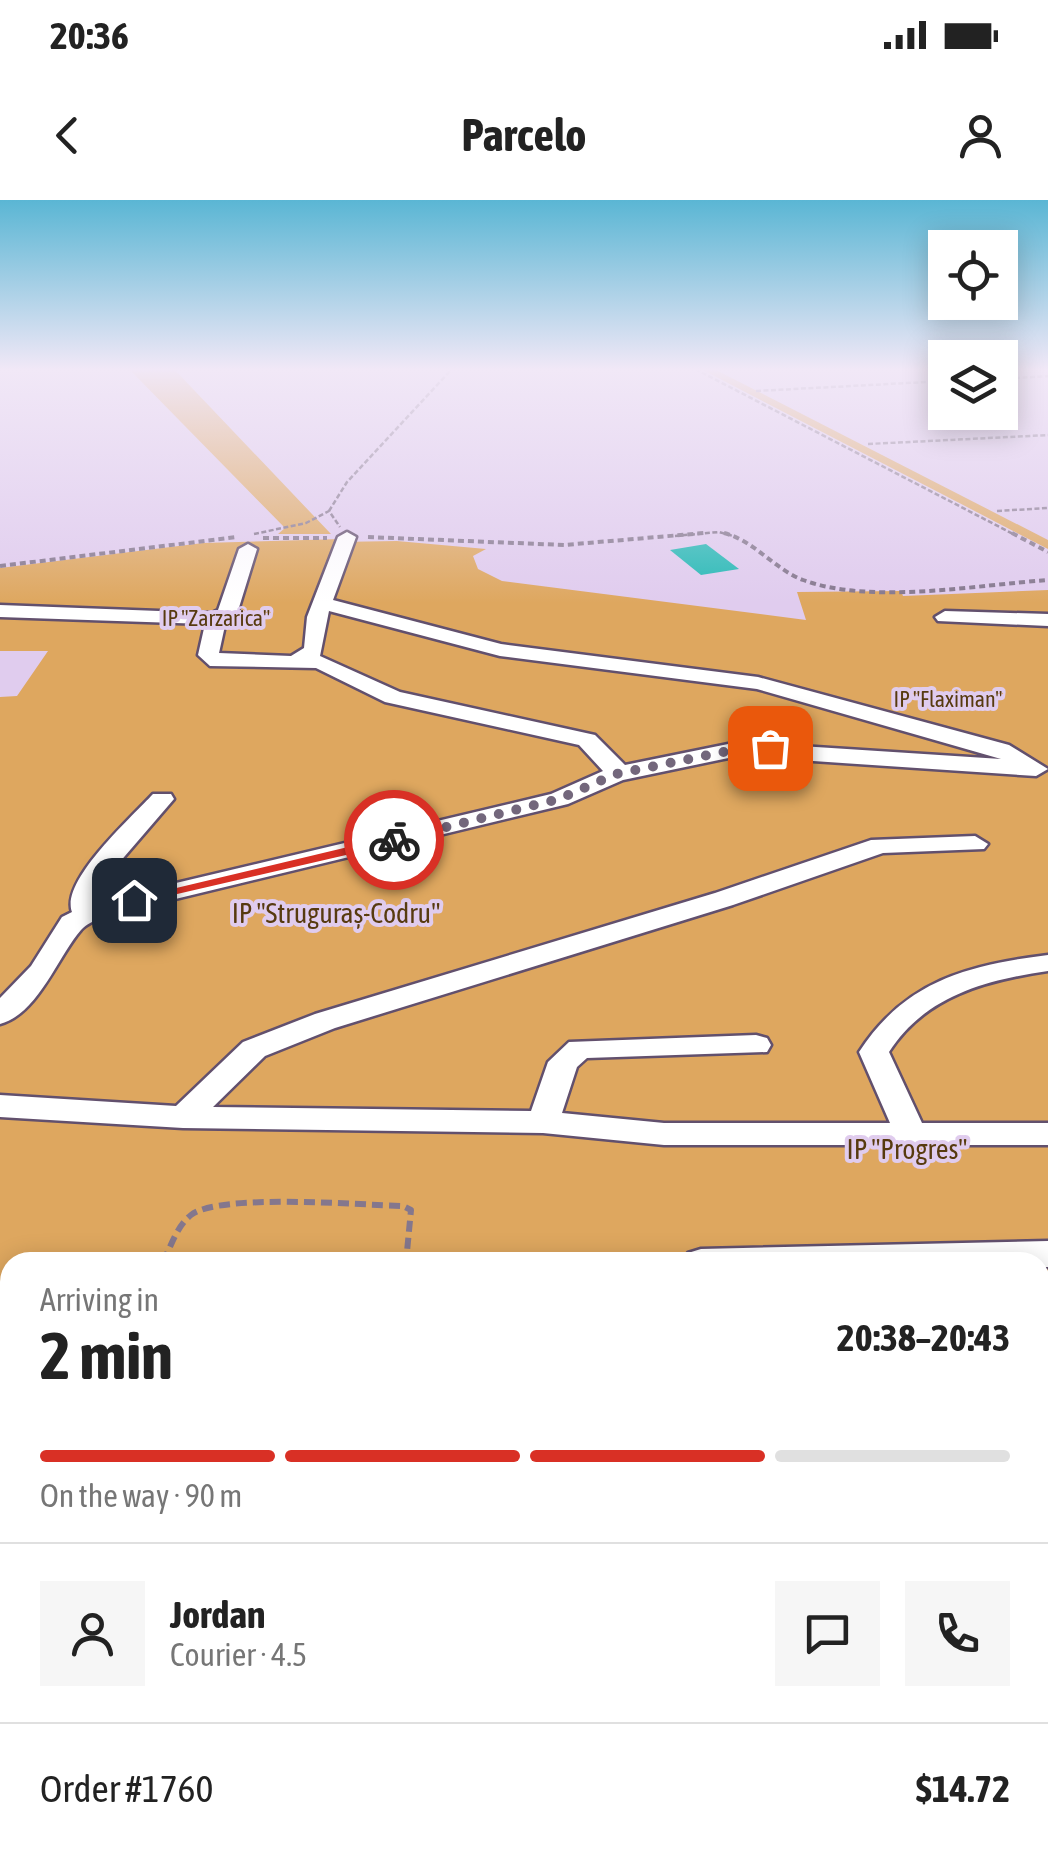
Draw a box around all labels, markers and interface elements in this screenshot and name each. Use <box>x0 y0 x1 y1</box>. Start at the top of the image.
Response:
text: 20:36 <box>50 14 129 57</box>
icon: back <box>40 108 95 163</box>
icon: person <box>953 108 1008 163</box>
text: Parcelo <box>461 109 587 161</box>
map controls <box>928 230 1018 430</box>
button: locate <box>928 230 1018 320</box>
button: layers <box>928 340 1018 430</box>
park label: IP "Zarzarica" <box>162 605 270 631</box>
park label: IP "Flaximan" <box>894 686 1002 712</box>
pin <box>728 706 813 791</box>
icon: bag <box>743 721 798 776</box>
courier <box>344 790 444 890</box>
icon: bike <box>367 813 422 868</box>
pin <box>92 858 177 943</box>
icon: home <box>107 873 162 928</box>
park label: IP "Struguraș-Codru" <box>232 897 440 929</box>
park label: IP "Progres" <box>847 1133 968 1165</box>
text: Arriving in <box>40 1281 159 1318</box>
text: 20:38–20:43 <box>837 1316 1010 1359</box>
text: 2 min <box>40 1318 173 1393</box>
text: On the way · 90 m <box>40 1477 242 1514</box>
button: person <box>40 1581 145 1686</box>
button: chat <box>775 1581 880 1686</box>
button: phone <box>905 1581 1010 1686</box>
text: Jordan <box>170 1593 265 1636</box>
text: Courier · 4.5 <box>170 1636 307 1673</box>
text: Order #1760 <box>40 1767 213 1810</box>
text: $14.72 <box>916 1767 1010 1810</box>

